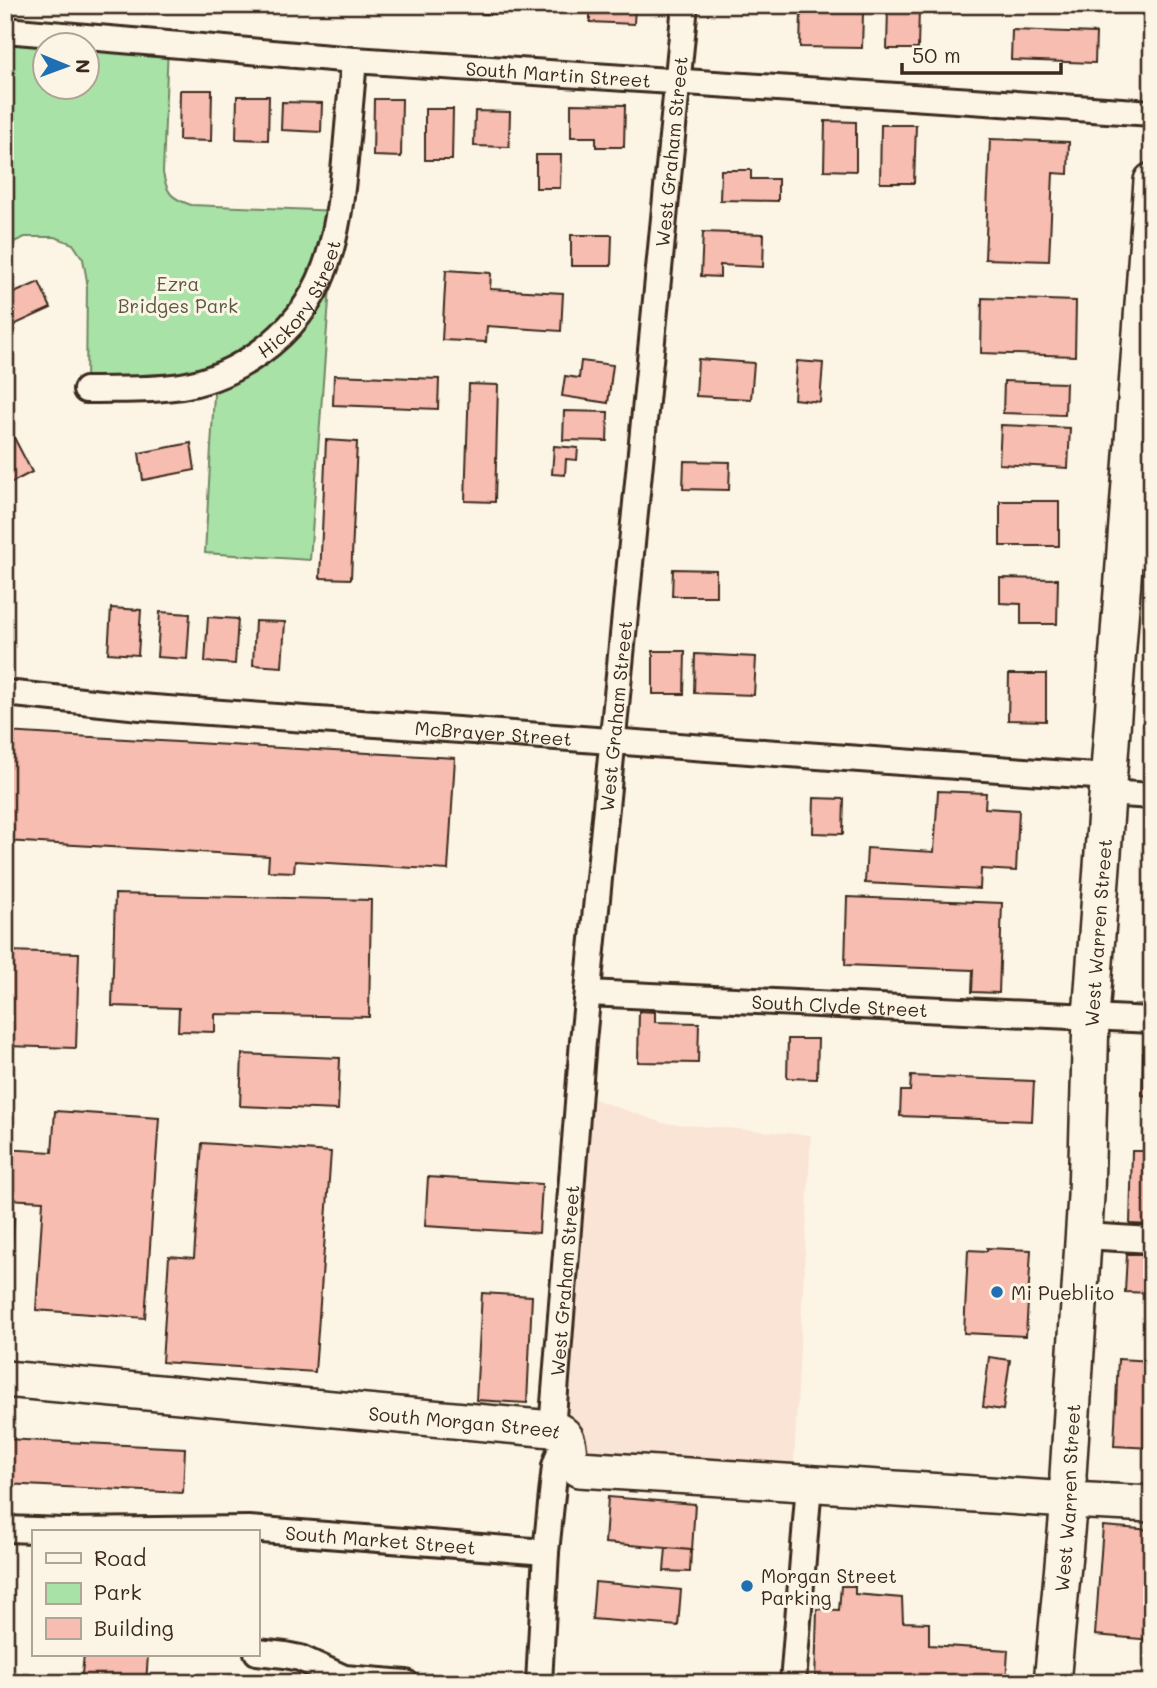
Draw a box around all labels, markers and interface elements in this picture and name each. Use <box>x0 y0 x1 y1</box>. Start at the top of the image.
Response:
north arrow <box>32 32 102 102</box>
scale bar <box>902 32 1061 76</box>
text: 50 m <box>912 41 961 68</box>
street label: South Martin Street <box>465 55 652 92</box>
street label: West Graham Street <box>649 55 692 248</box>
text: N <box>71 59 96 74</box>
street label: Hickory Street <box>252 237 345 363</box>
park label: Ezra Bridges Park <box>118 271 238 318</box>
street label: West Graham Street <box>593 619 637 813</box>
street label: McBrayer Street <box>414 714 573 751</box>
street label: West Warren Street <box>1078 838 1116 1027</box>
street label: South Clyde Street <box>751 988 928 1022</box>
street label: West Graham Street <box>544 1184 584 1377</box>
place label: Mi Pueblito <box>1011 1280 1114 1305</box>
marker: Mi Pueblito <box>989 1284 1005 1300</box>
street label: South Morgan Street <box>368 1400 566 1444</box>
street label: West Warren Street <box>1048 1403 1085 1593</box>
street label: South Market Street <box>284 1519 477 1559</box>
legend <box>32 1530 259 1656</box>
text: Road <box>94 1544 146 1571</box>
place label: Morgan Street Parking <box>761 1563 897 1610</box>
text: Park <box>94 1578 142 1605</box>
marker: Morgan Street Parking <box>739 1578 755 1594</box>
text: Building <box>94 1614 174 1641</box>

